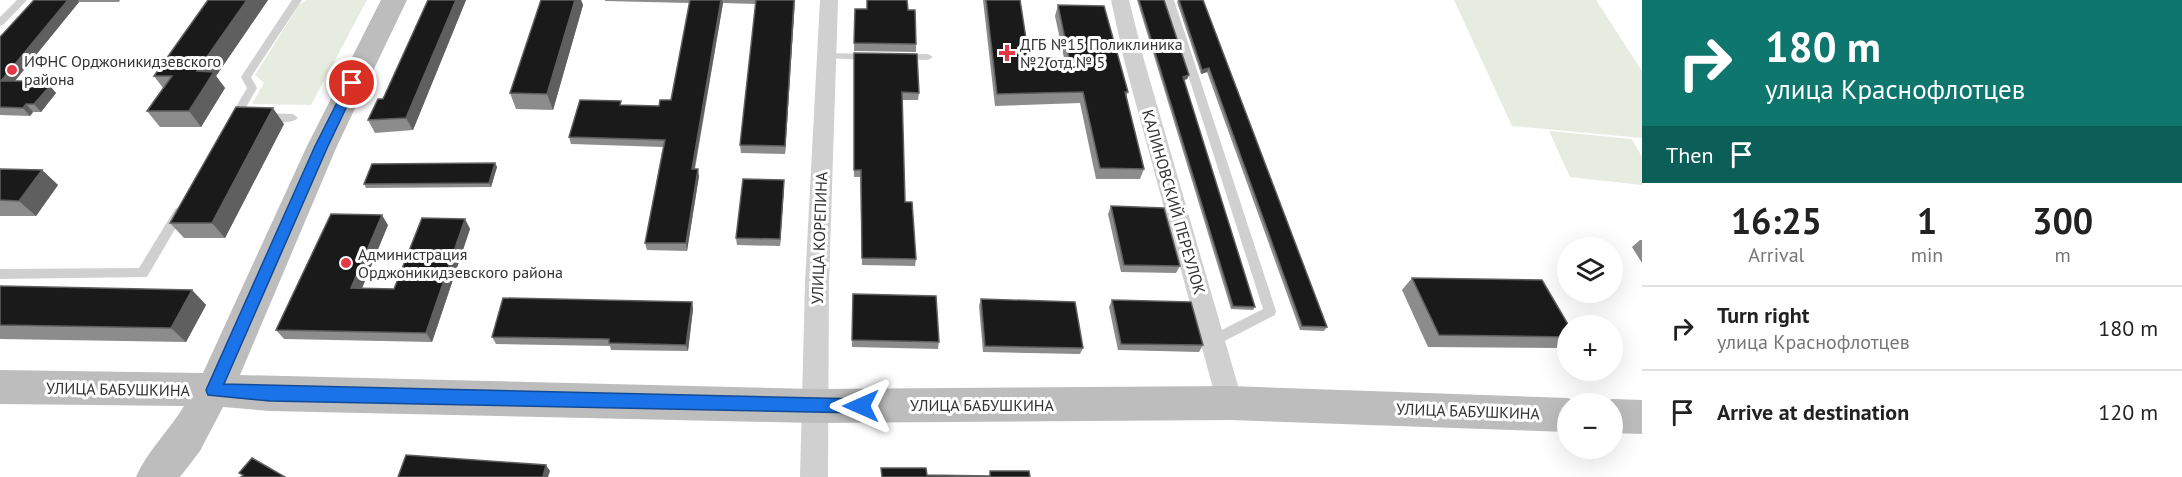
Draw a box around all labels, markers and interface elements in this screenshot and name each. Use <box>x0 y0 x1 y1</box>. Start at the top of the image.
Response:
text: 180 m <box>1765 19 1881 74</box>
icon: right <box>1666 24 1744 102</box>
place label: ДГБ №15 Поликлиника №2 отд.№ 5 <box>1020 34 1183 72</box>
marker: ДГБ №15 Поликлиника №2 отд.№ 5 <box>998 44 1016 62</box>
place label: ИФНС Орджоникидзевского района <box>24 51 221 89</box>
pin <box>326 57 377 108</box>
marker: ИФНС Орджоникидзевского района <box>5 63 19 77</box>
icon: arrive <box>335 66 368 99</box>
text: улица Краснофлотцев <box>1765 72 2025 106</box>
street label: КАЛИНОВСКИЙ ПЕРЕУЛОК <box>1138 107 1210 297</box>
icon: arrive <box>1725 138 1758 171</box>
text: Then <box>1666 141 1713 169</box>
street label: УЛИЦА КОРЕПИНА <box>807 171 831 305</box>
text: 16:25 <box>1731 197 1822 244</box>
text: 1 <box>1917 197 1937 244</box>
text: 300 <box>2032 197 2093 244</box>
map controls <box>1557 237 1623 459</box>
button: layers <box>1557 237 1623 303</box>
text: Arrival <box>1748 242 1804 268</box>
text: min <box>1911 242 1943 268</box>
text: m <box>2055 242 2071 268</box>
place label: Администрация Орджоникидзевского района <box>358 244 563 282</box>
marker: Администрация Орджоникидзевского района <box>339 256 353 270</box>
text: Turn right <box>1717 301 1809 329</box>
icon: right <box>1666 312 1699 345</box>
text: 180 m <box>2098 314 2158 342</box>
button: + <box>1557 315 1623 381</box>
text: улица Краснофлотцев <box>1717 329 1910 355</box>
position arrow <box>829 374 893 438</box>
street label: УЛИЦА БАБУШКИНА <box>46 378 191 400</box>
button: − <box>1557 393 1623 459</box>
street label: УЛИЦА БАБУШКИНА <box>910 395 1055 415</box>
icon: arrive <box>1666 396 1699 429</box>
street label: УЛИЦА БАБУШКИНА <box>1396 398 1541 424</box>
text: Arrive at destination <box>1717 398 1909 426</box>
text: 120 m <box>2098 398 2158 426</box>

